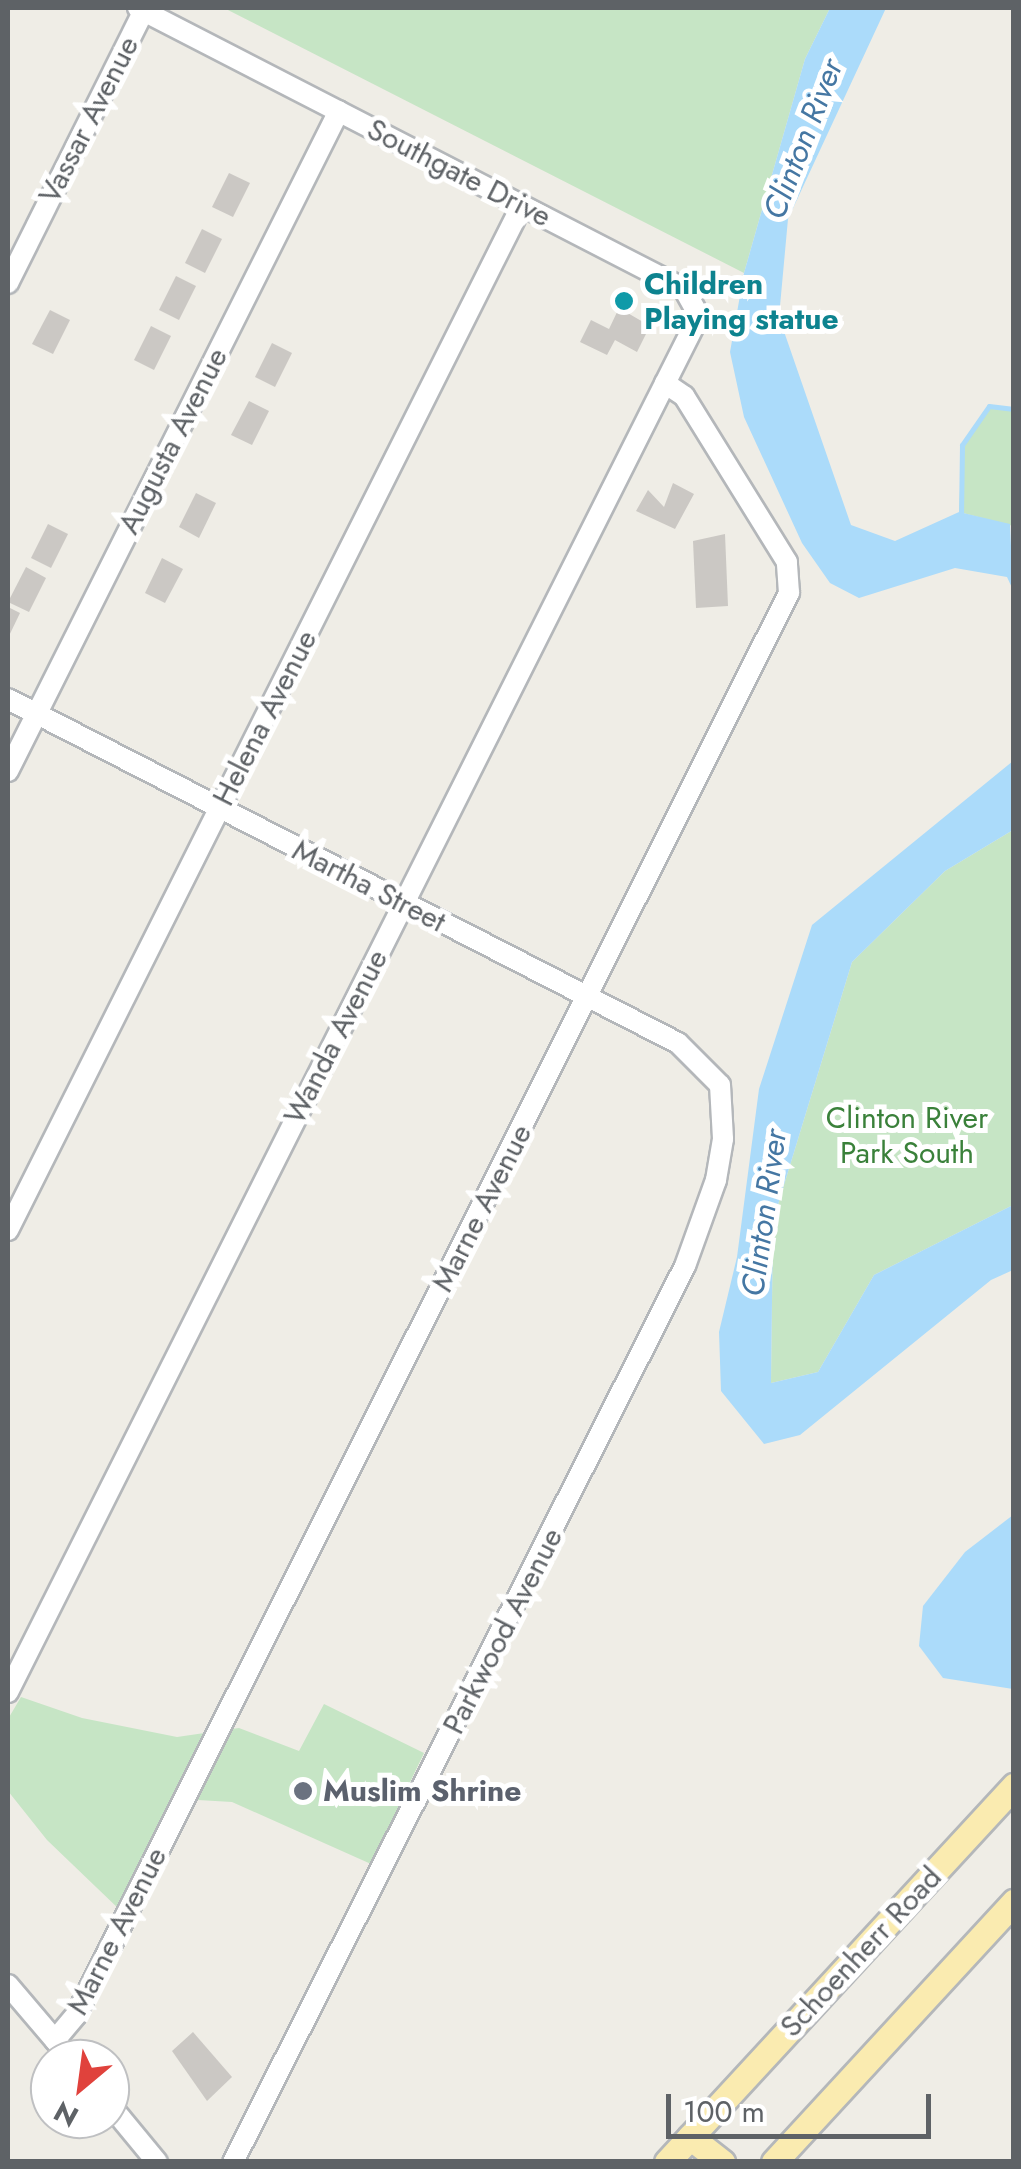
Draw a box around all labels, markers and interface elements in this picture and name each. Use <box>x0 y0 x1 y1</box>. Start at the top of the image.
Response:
street label: Vassar Avenue <box>32 30 146 210</box>
water label: Clinton River <box>755 54 851 224</box>
street label: Southgate Drive <box>361 111 557 235</box>
place label: Children Playing statue <box>644 266 839 336</box>
marker: Children Playing statue <box>613 290 635 312</box>
street label: Augusta Avenue <box>111 342 235 540</box>
street label: Helena Avenue <box>205 624 325 812</box>
street label: Martha Street <box>286 832 452 940</box>
street label: Wanda Avenue <box>277 944 395 1130</box>
park label: Clinton River Park South <box>826 1100 988 1170</box>
street label: Marne Avenue <box>424 1118 540 1298</box>
water label: Clinton River <box>733 1127 795 1299</box>
street label: Parkwood Avenue <box>436 1522 570 1740</box>
place label: Muslim Shrine <box>323 1773 522 1809</box>
marker: Muslim Shrine <box>292 1780 314 1802</box>
street label: Marne Avenue <box>59 1841 175 2021</box>
street label: Schoenherr Road <box>773 1859 949 2045</box>
north arrow <box>30 2039 130 2139</box>
scale bar <box>671 2074 936 2136</box>
text: 100 m <box>683 2090 765 2133</box>
text: N <box>47 2091 86 2137</box>

